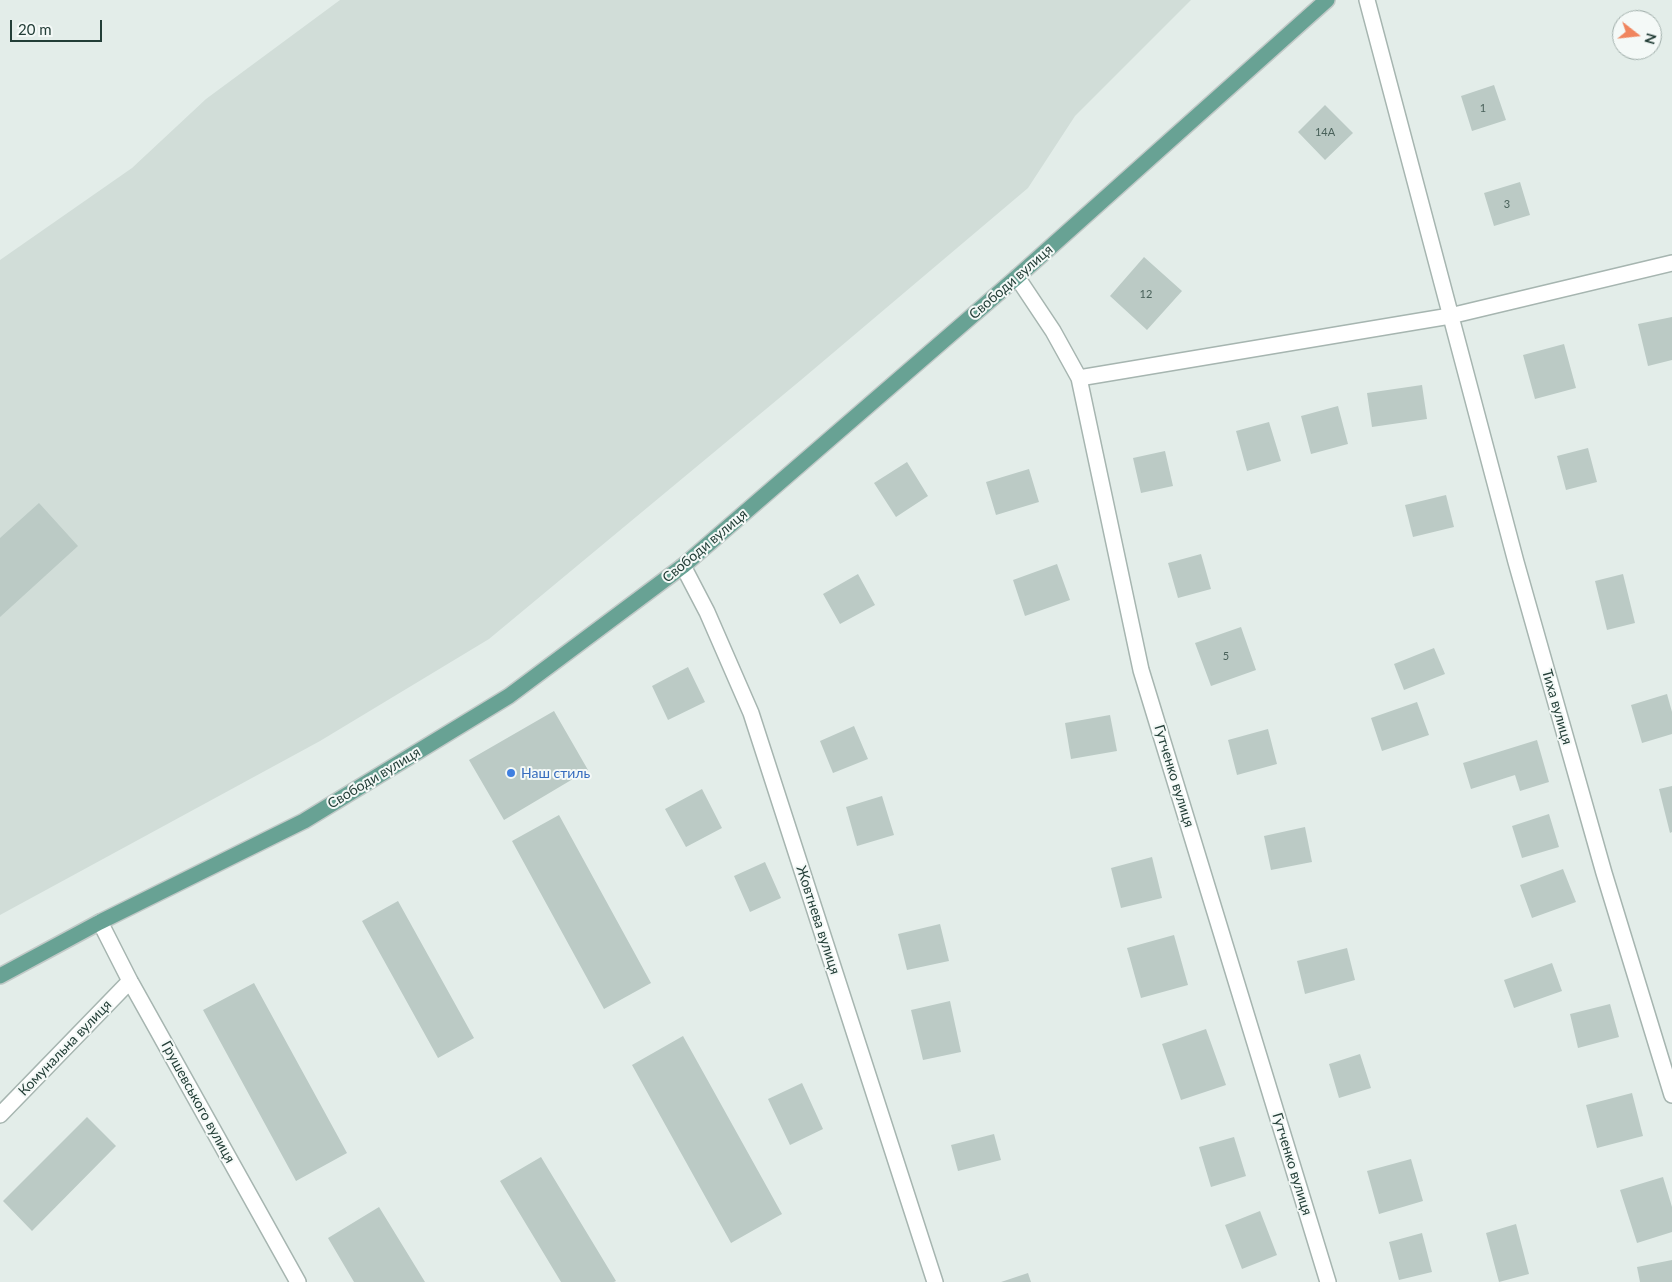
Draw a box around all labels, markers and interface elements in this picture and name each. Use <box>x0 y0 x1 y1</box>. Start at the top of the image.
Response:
scale bar <box>12 10 105 42</box>
north arrow <box>1612 10 1662 60</box>
text: 20 m <box>18 20 52 38</box>
text: N <box>1641 31 1661 47</box>
house number: 1 <box>1480 101 1486 115</box>
house number: 14А <box>1315 125 1335 139</box>
house number: 3 <box>1504 197 1510 211</box>
street label: Свободи вулиця <box>966 241 1056 323</box>
house number: 12 <box>1140 287 1152 301</box>
street label: Свободи вулиця <box>659 506 751 586</box>
house number: 5 <box>1223 649 1229 663</box>
street label: Тиха вулиця <box>1538 668 1576 746</box>
street label: Гутченко вулиця <box>1150 723 1198 829</box>
street label: Свободи вулиця <box>325 744 423 812</box>
place label: Наш стиль <box>521 765 590 781</box>
marker: Наш стиль <box>505 767 517 779</box>
street label: Жовтнева вулиця <box>792 863 844 977</box>
street label: Комунальна вулиця <box>15 996 115 1100</box>
street label: Грушевського вулиця <box>157 1038 239 1166</box>
street label: Гутченко вулиця <box>1268 1111 1316 1217</box>

